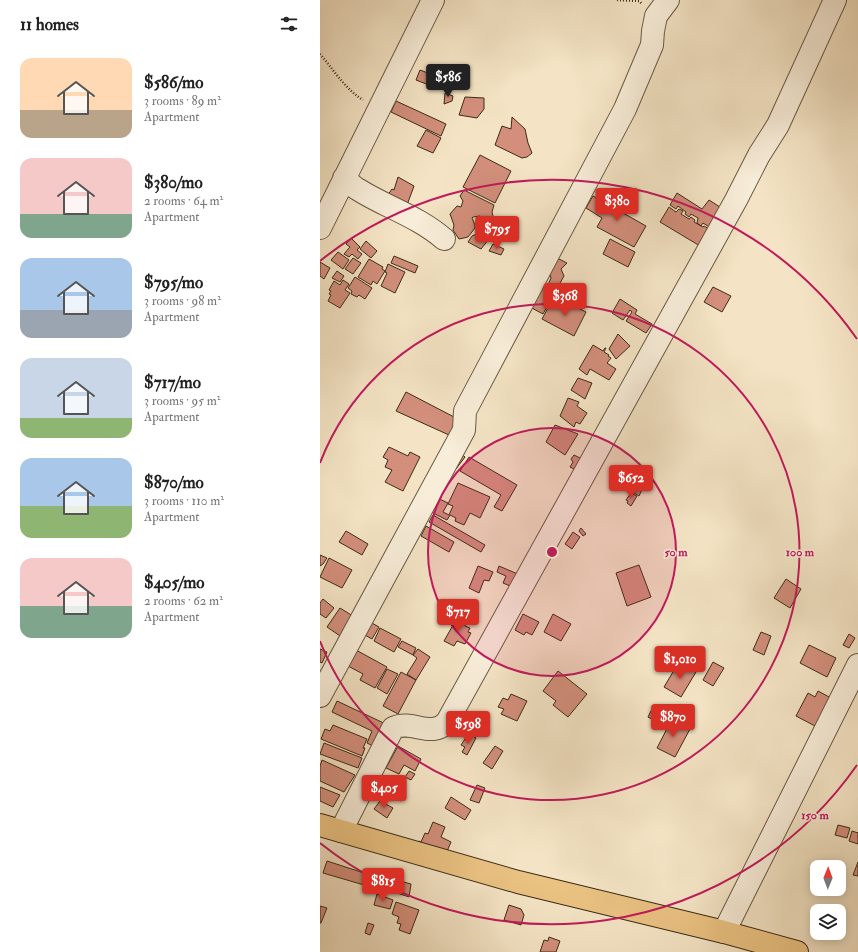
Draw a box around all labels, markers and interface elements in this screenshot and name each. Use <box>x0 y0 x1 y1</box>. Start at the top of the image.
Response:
icon: filters <box>278 13 300 35</box>
text: 11 homes <box>20 14 79 35</box>
pin: $586 <box>424 64 472 98</box>
text: $586 <box>435 69 461 85</box>
text: $586/mo <box>144 72 203 93</box>
icon: home <box>52 74 100 122</box>
text: 3 rooms · 89 m² <box>144 93 221 109</box>
text: Apartment <box>144 109 200 125</box>
text: $380/mo <box>144 172 203 193</box>
icon: home <box>52 174 100 222</box>
pin: $380 <box>593 188 641 222</box>
text: 2 rooms · 64 m² <box>144 193 223 209</box>
text: $380 <box>604 193 630 209</box>
text: Apartment <box>144 209 200 225</box>
pin: $795 <box>473 216 521 250</box>
text: $795 <box>484 221 510 237</box>
text: $795/mo <box>144 272 203 293</box>
icon: home <box>52 274 100 322</box>
pin: $368 <box>541 283 589 317</box>
text: $368 <box>552 288 578 304</box>
text: 3 rooms · 98 m² <box>144 293 221 309</box>
text: Apartment <box>144 309 200 325</box>
text: $717/mo <box>144 372 201 393</box>
icon: home <box>52 374 100 422</box>
text: 3 rooms · 95 m² <box>144 393 220 409</box>
text: Apartment <box>144 409 200 425</box>
pin: $652 <box>607 465 655 499</box>
text: $652 <box>618 470 644 486</box>
text: $870/mo <box>144 472 204 493</box>
icon: home <box>52 474 100 522</box>
text: 3 rooms · 110 m² <box>144 493 224 509</box>
text: Apartment <box>144 509 200 525</box>
centre of rings <box>545 545 559 559</box>
text: 50 m <box>664 545 688 560</box>
text: 100 m <box>786 545 815 560</box>
text: $405/mo <box>144 572 204 593</box>
icon: home <box>52 574 100 622</box>
text: 2 rooms · 62 m² <box>144 593 223 609</box>
pin: $717 <box>434 599 482 633</box>
text: $717 <box>446 604 470 620</box>
text: Apartment <box>144 609 200 625</box>
pin: $1,010 <box>647 646 713 680</box>
text: $1,010 <box>664 651 696 667</box>
pin: $870 <box>649 704 697 738</box>
text: $870 <box>660 709 686 725</box>
pin: $598 <box>444 711 492 745</box>
text: $598 <box>455 716 481 732</box>
pin: $405 <box>360 775 408 809</box>
text: $405 <box>371 780 397 796</box>
text: 150 m <box>801 808 829 823</box>
north arrow <box>810 860 846 896</box>
map controls <box>810 860 846 940</box>
pin: $815 <box>359 868 407 902</box>
text: $815 <box>371 873 395 889</box>
button: layers <box>810 904 846 940</box>

